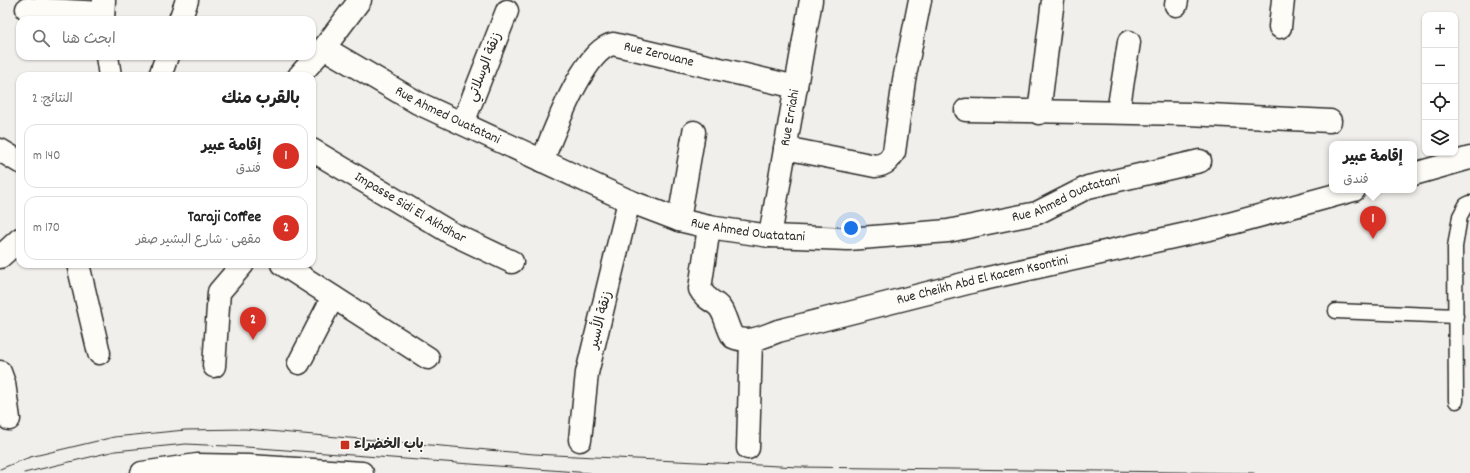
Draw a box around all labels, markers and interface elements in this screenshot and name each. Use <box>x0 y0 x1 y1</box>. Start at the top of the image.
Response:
map controls <box>1422 12 1458 156</box>
button: + <box>1422 12 1458 48</box>
search box <box>16 16 316 60</box>
icon: search <box>30 27 52 49</box>
text: ابحث هنا <box>62 29 116 51</box>
street label: زنقة الوسلاتي <box>463 29 508 105</box>
street label: Rue Zerouane <box>622 37 696 73</box>
button: − <box>1422 48 1458 84</box>
street label: Rue Ahmed Ouatatani <box>391 82 504 150</box>
button: locate <box>1422 84 1458 120</box>
street label: Rue Erriahi <box>776 87 805 148</box>
text: بالقرب منك <box>222 88 300 112</box>
text: النتائج: 2 <box>32 90 73 109</box>
button: layers <box>1422 120 1458 156</box>
text: إقامة عبير <box>202 136 261 158</box>
popup <box>1329 141 1417 193</box>
text: 140 m <box>33 147 60 166</box>
text: 1 <box>285 147 287 166</box>
text: إقامة عبير <box>1343 147 1403 169</box>
text: فندق <box>236 160 261 179</box>
street label: Impasse Sidi El Akhdhar <box>350 167 470 249</box>
street label: Rue Ahmed Ouatatani <box>1010 170 1122 228</box>
text: فندق <box>1343 171 1369 190</box>
pin: 1 <box>1360 206 1386 239</box>
text: Taraji Coffee <box>188 207 261 229</box>
street label: Rue Ahmed Ouatatani <box>689 213 806 247</box>
your location <box>841 218 861 238</box>
text: 170 m <box>33 219 60 238</box>
text: 2 <box>283 219 289 238</box>
text: مقهى · شارع البشير صفر <box>136 231 261 250</box>
street label: Rue Cheikh Abd El Kacem Ksontini <box>895 250 1071 310</box>
street label: زنقة الأسير <box>583 289 618 352</box>
pin: 2 <box>240 307 266 340</box>
place label: باب الخضراء <box>354 435 424 455</box>
marker: باب الخضراء <box>339 439 351 451</box>

